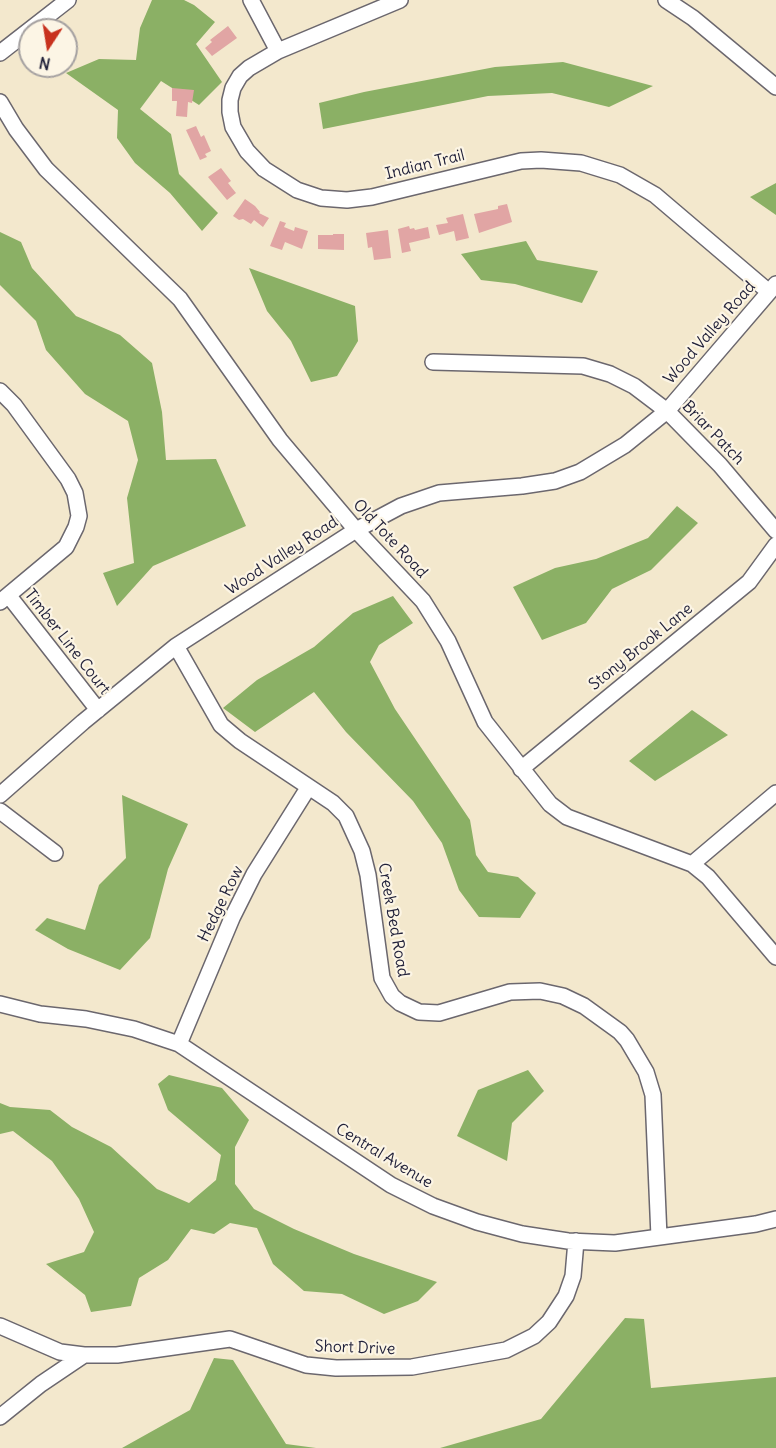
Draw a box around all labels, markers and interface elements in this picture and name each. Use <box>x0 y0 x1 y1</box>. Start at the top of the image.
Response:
north arrow <box>18 18 78 78</box>
text: N <box>37 53 52 75</box>
street label: Indian Trail <box>383 146 467 184</box>
street label: Wood Valley Road <box>660 278 760 388</box>
street label: Briar Patch <box>678 397 748 469</box>
street label: Old Tote Road <box>349 496 431 582</box>
street label: Wood Valley Road <box>222 513 342 599</box>
street label: Timber Line Court <box>20 586 114 698</box>
street label: Stony Brook Lane <box>585 599 697 695</box>
street label: Creek Bed Road <box>374 861 412 979</box>
street label: Hedge Row <box>194 863 248 945</box>
street label: Central Avenue <box>332 1120 436 1192</box>
street label: Short Drive <box>314 1337 396 1359</box>

